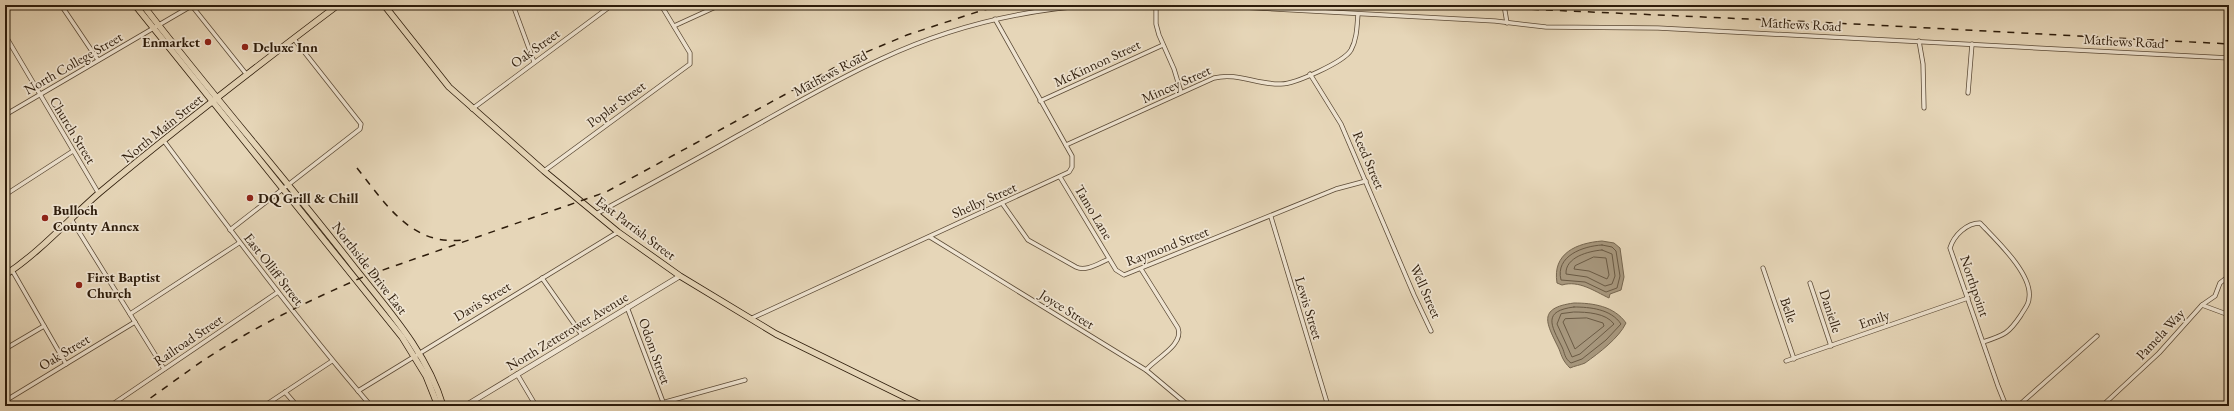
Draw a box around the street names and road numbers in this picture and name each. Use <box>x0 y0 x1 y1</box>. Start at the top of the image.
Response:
street label: Mathews Road <box>1760 13 1843 35</box>
street label: Oak Street <box>507 24 564 72</box>
street label: North College Street <box>20 27 126 99</box>
street label: Mathews Road <box>2083 30 2166 52</box>
street label: McKinnon Street <box>1051 35 1144 91</box>
street label: Mathews Road <box>790 46 871 100</box>
street label: Mincey Street <box>1139 60 1214 107</box>
street label: Poplar Street <box>583 76 649 131</box>
street label: North Main Street <box>118 89 207 166</box>
street label: Church Street <box>46 93 101 168</box>
street label: Reed Street <box>1349 128 1389 192</box>
street label: Shelby Street <box>949 177 1020 222</box>
street label: Tamo Lane <box>1071 181 1118 243</box>
street label: East Parrish Street <box>592 192 680 264</box>
street label: Northside Drive East <box>328 218 412 318</box>
street label: Raymond Street <box>1123 222 1212 270</box>
street label: East Olliff Street <box>240 229 308 309</box>
street label: Northpoint <box>1956 253 1994 320</box>
street label: Well Street <box>1406 261 1446 321</box>
street label: Lewis Street <box>1291 274 1327 342</box>
street label: Davis Street <box>450 277 514 325</box>
street label: Joyce Street <box>1035 285 1098 333</box>
street label: North Zetterower Avenue <box>503 287 632 375</box>
street label: Danielle <box>1816 287 1847 336</box>
street label: Belle <box>1776 295 1802 326</box>
street label: Pamela Way <box>2132 304 2189 363</box>
street label: Emily <box>1856 305 1893 333</box>
street label: Railroad Street <box>150 310 227 370</box>
street label: Odom Street <box>635 315 675 387</box>
street label: Oak Street <box>35 329 93 374</box>

